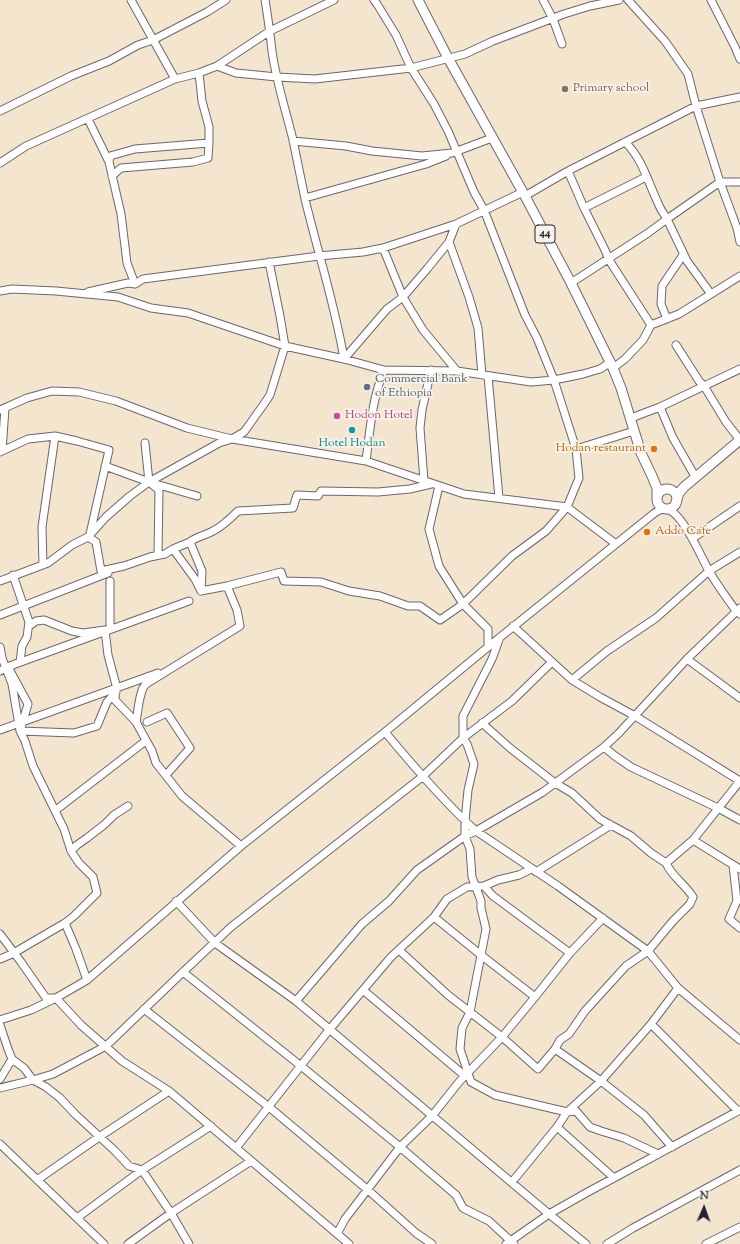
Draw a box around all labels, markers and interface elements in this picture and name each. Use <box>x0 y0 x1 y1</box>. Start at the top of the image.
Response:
place label: Primary school <box>573 82 649 96</box>
marker: Primary school <box>560 84 570 94</box>
road number: 44 <box>535 225 555 243</box>
place label: Commercial Bank of Ethiopia <box>375 373 468 401</box>
marker: Commercial Bank of Ethiopia <box>362 382 372 392</box>
place label: Hodon Hotel <box>345 409 413 423</box>
marker: Hodon Hotel <box>332 411 342 421</box>
marker: Hotel Hodan <box>347 425 357 435</box>
place label: Hotel Hodan <box>319 437 385 451</box>
place label: Hodan restaurant <box>556 442 646 456</box>
marker: Hodan restaurant <box>649 444 659 454</box>
place label: Addo Cafe <box>655 525 711 539</box>
marker: Addo Cafe <box>642 527 652 537</box>
north arrow <box>684 1188 724 1228</box>
text: N <box>700 1188 709 1204</box>

